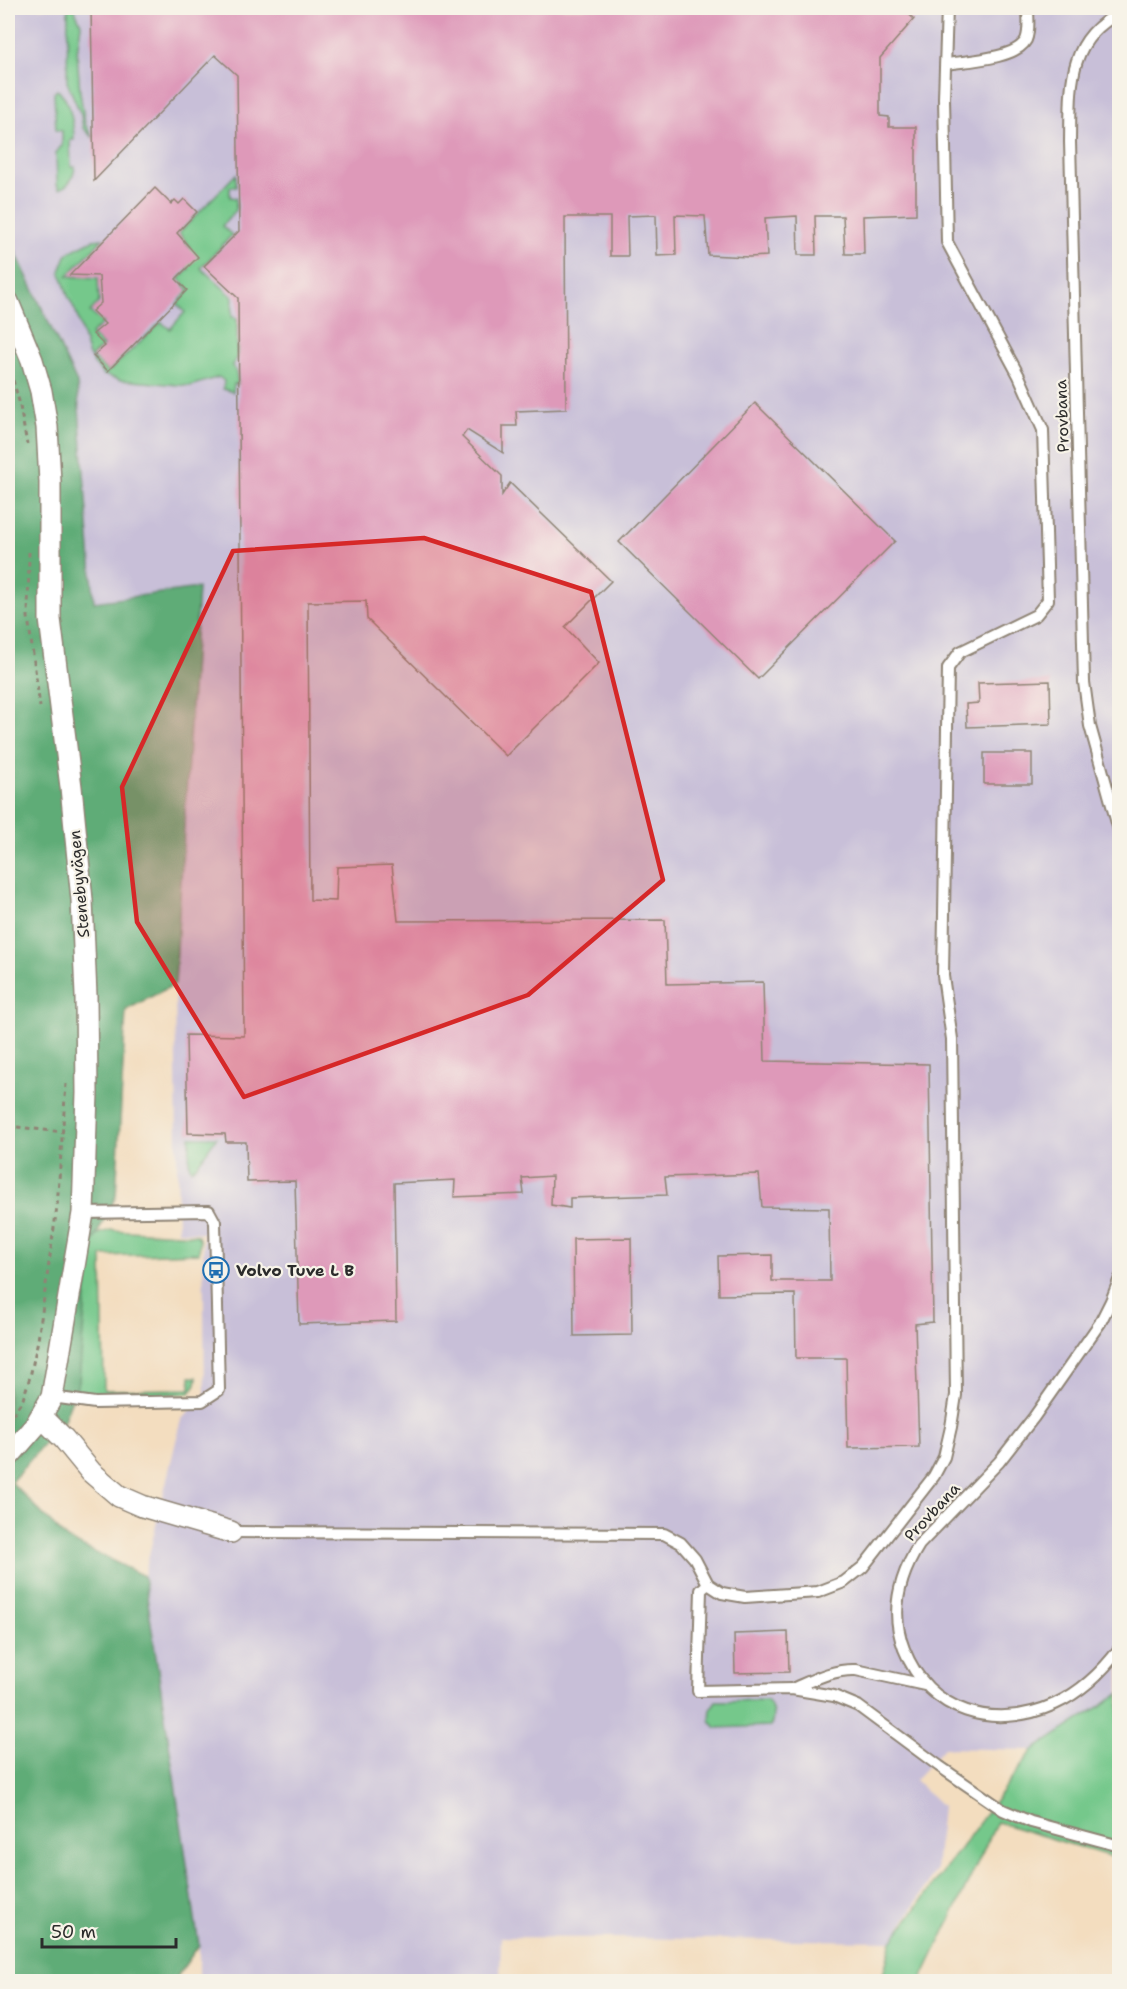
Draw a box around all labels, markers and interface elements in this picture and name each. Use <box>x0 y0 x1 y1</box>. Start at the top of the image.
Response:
street label: Provbana <box>1050 379 1074 453</box>
street label: Stenebyvägen <box>64 829 94 939</box>
bus stop icon: Volvo Tuve L B <box>201 1255 231 1285</box>
place label: Volvo Tuve L B <box>236 1260 354 1281</box>
street label: Provbana <box>899 1478 965 1546</box>
scale bar <box>42 1911 176 1949</box>
text: 50 m <box>51 1920 96 1944</box>

